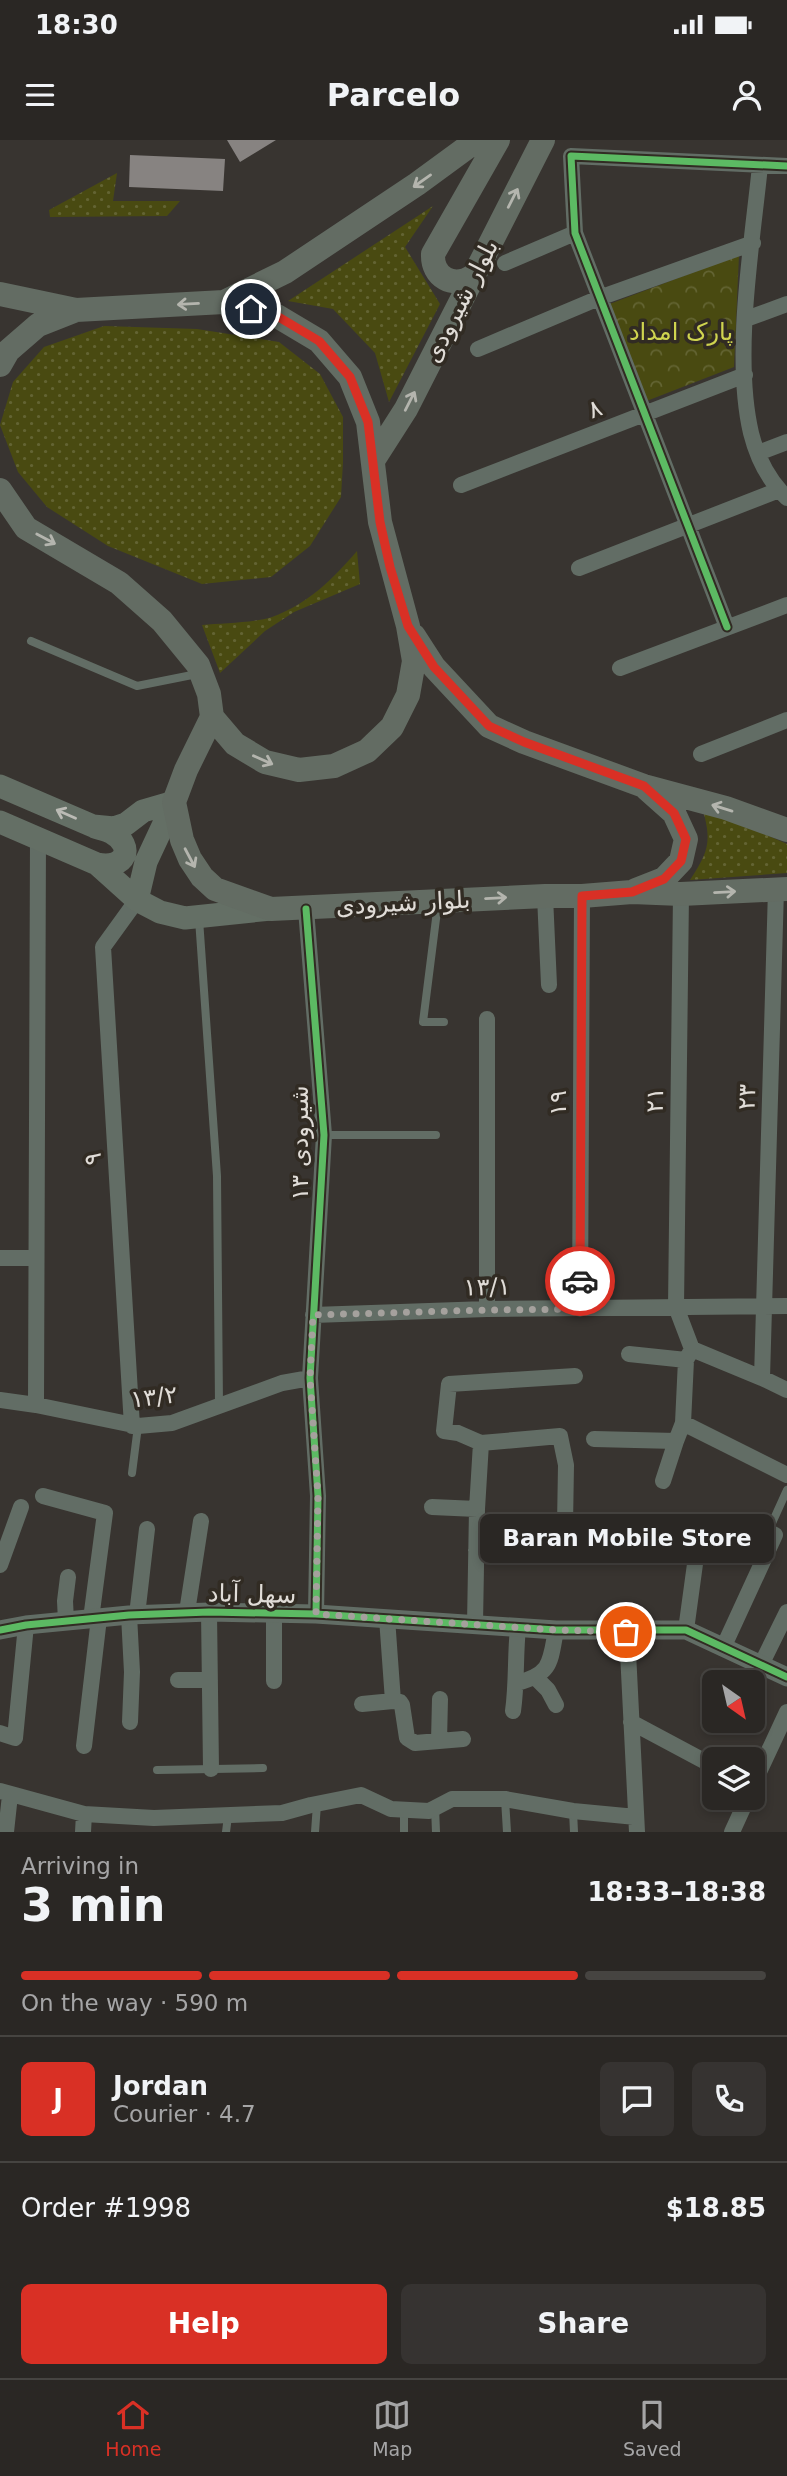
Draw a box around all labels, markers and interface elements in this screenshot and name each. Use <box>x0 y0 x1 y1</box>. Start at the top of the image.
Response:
text: 18:30 <box>35 10 118 40</box>
icon: menu <box>21 76 59 114</box>
text: Parcelo <box>327 76 460 114</box>
icon: person <box>728 76 766 114</box>
one-way arrow <box>413 174 432 188</box>
one-way arrow <box>506 189 520 209</box>
street label: بلوار شیرودی <box>418 235 504 367</box>
pin <box>221 279 281 339</box>
icon: home <box>232 290 270 328</box>
one-way arrow <box>177 298 200 311</box>
park label: پارک امداد <box>629 318 733 346</box>
one-way arrow <box>403 392 417 412</box>
street label: ۸ <box>584 394 606 424</box>
one-way arrow <box>35 532 55 546</box>
one-way arrow <box>252 754 274 767</box>
one-way arrow <box>712 800 734 813</box>
one-way arrow <box>56 807 77 820</box>
one-way arrow <box>184 847 198 868</box>
street label: بلوار شیرودی <box>335 885 471 921</box>
one-way arrow <box>713 885 736 898</box>
one-way arrow <box>485 892 508 905</box>
street label: ۲۳ <box>733 1084 761 1110</box>
street label: شیرودی ۱۳ <box>286 1085 314 1201</box>
street label: ۲۱ <box>641 1087 669 1113</box>
street label: ۱۹ <box>544 1090 572 1116</box>
street label: ۹ <box>79 1152 107 1166</box>
courier <box>545 1246 615 1316</box>
icon: car <box>561 1262 599 1300</box>
street label: ۱۳/۱ <box>463 1273 511 1301</box>
street label: ۱۳/۲ <box>129 1380 179 1414</box>
callout: Baran Mobile Store <box>479 1513 773 1562</box>
text: Baran Mobile Store <box>502 1525 752 1551</box>
street label: سهل آباد <box>208 1578 296 1609</box>
pin <box>596 1602 656 1662</box>
icon: bag <box>607 1613 645 1651</box>
north arrow <box>702 1670 765 1732</box>
map controls <box>702 1670 765 1810</box>
button: layers <box>702 1747 765 1810</box>
text: Arriving in <box>21 1853 139 1879</box>
text: 18:33–18:38 <box>587 1877 766 1907</box>
text: 3 min <box>21 1878 165 1932</box>
text: On the way · 590 m <box>21 1990 248 2016</box>
button: chat <box>600 2062 674 2136</box>
button: phone <box>692 2062 766 2136</box>
text: Jordan <box>113 2071 208 2101</box>
text: J <box>53 2084 63 2114</box>
text: Courier · 4.7 <box>113 2101 256 2127</box>
text: Order #1998 <box>21 2193 191 2223</box>
text: $18.85 <box>666 2193 766 2223</box>
button: Help <box>21 2284 387 2364</box>
button: Share <box>401 2284 766 2364</box>
tab: Home <box>105 2396 161 2460</box>
tab: Map <box>372 2396 412 2460</box>
tab: Saved <box>623 2396 682 2460</box>

